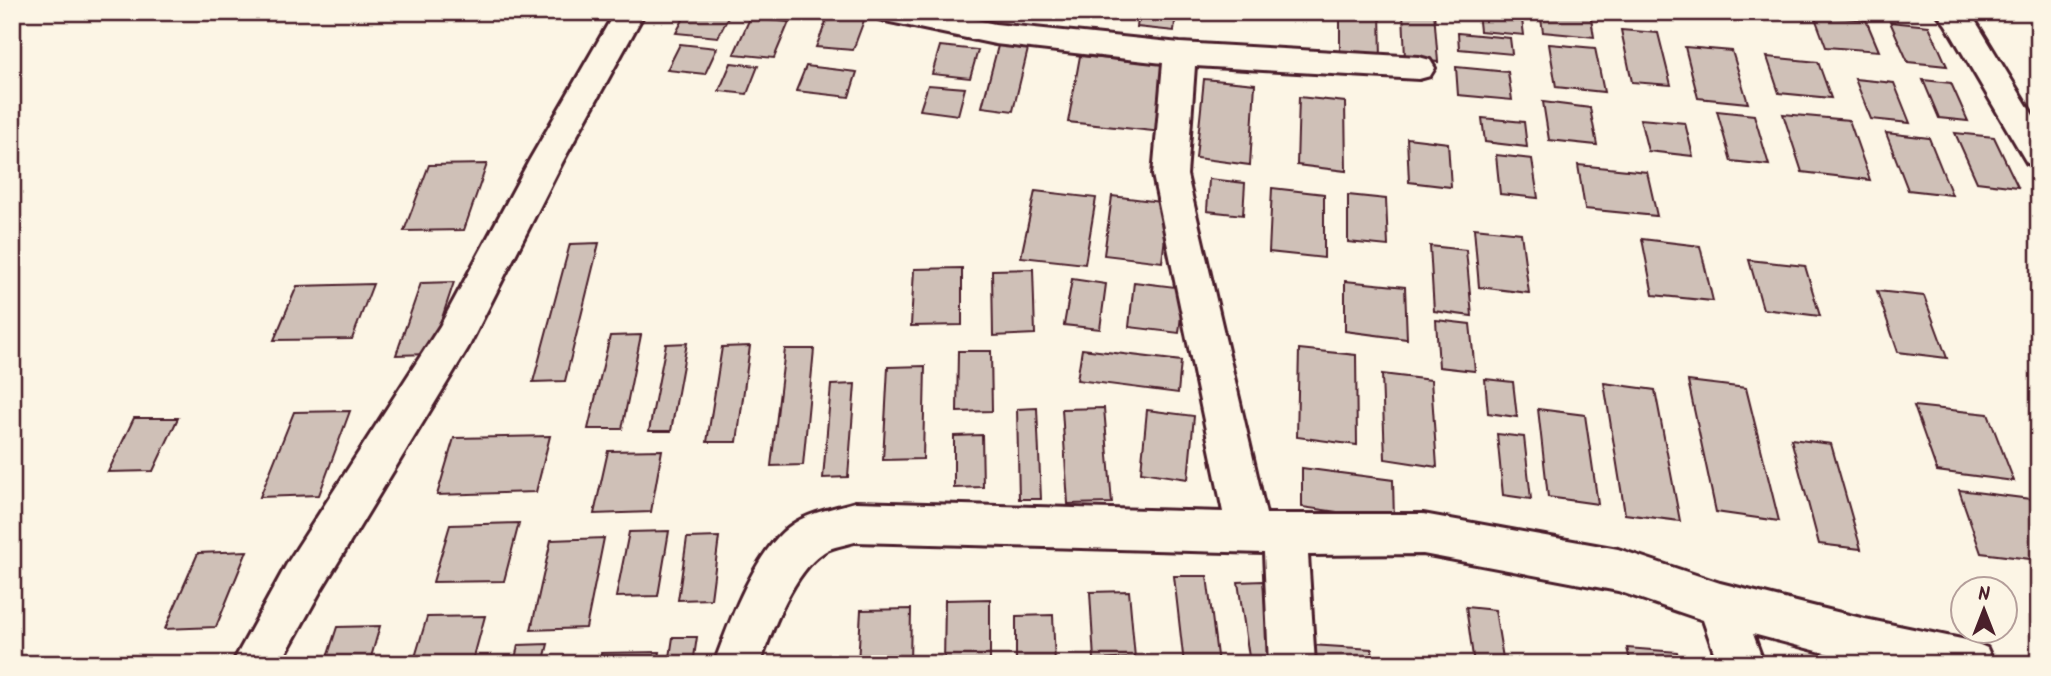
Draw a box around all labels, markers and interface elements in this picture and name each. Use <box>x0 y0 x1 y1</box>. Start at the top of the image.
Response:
north arrow <box>1950 574 2020 644</box>
text: N <box>1978 580 1990 610</box>

